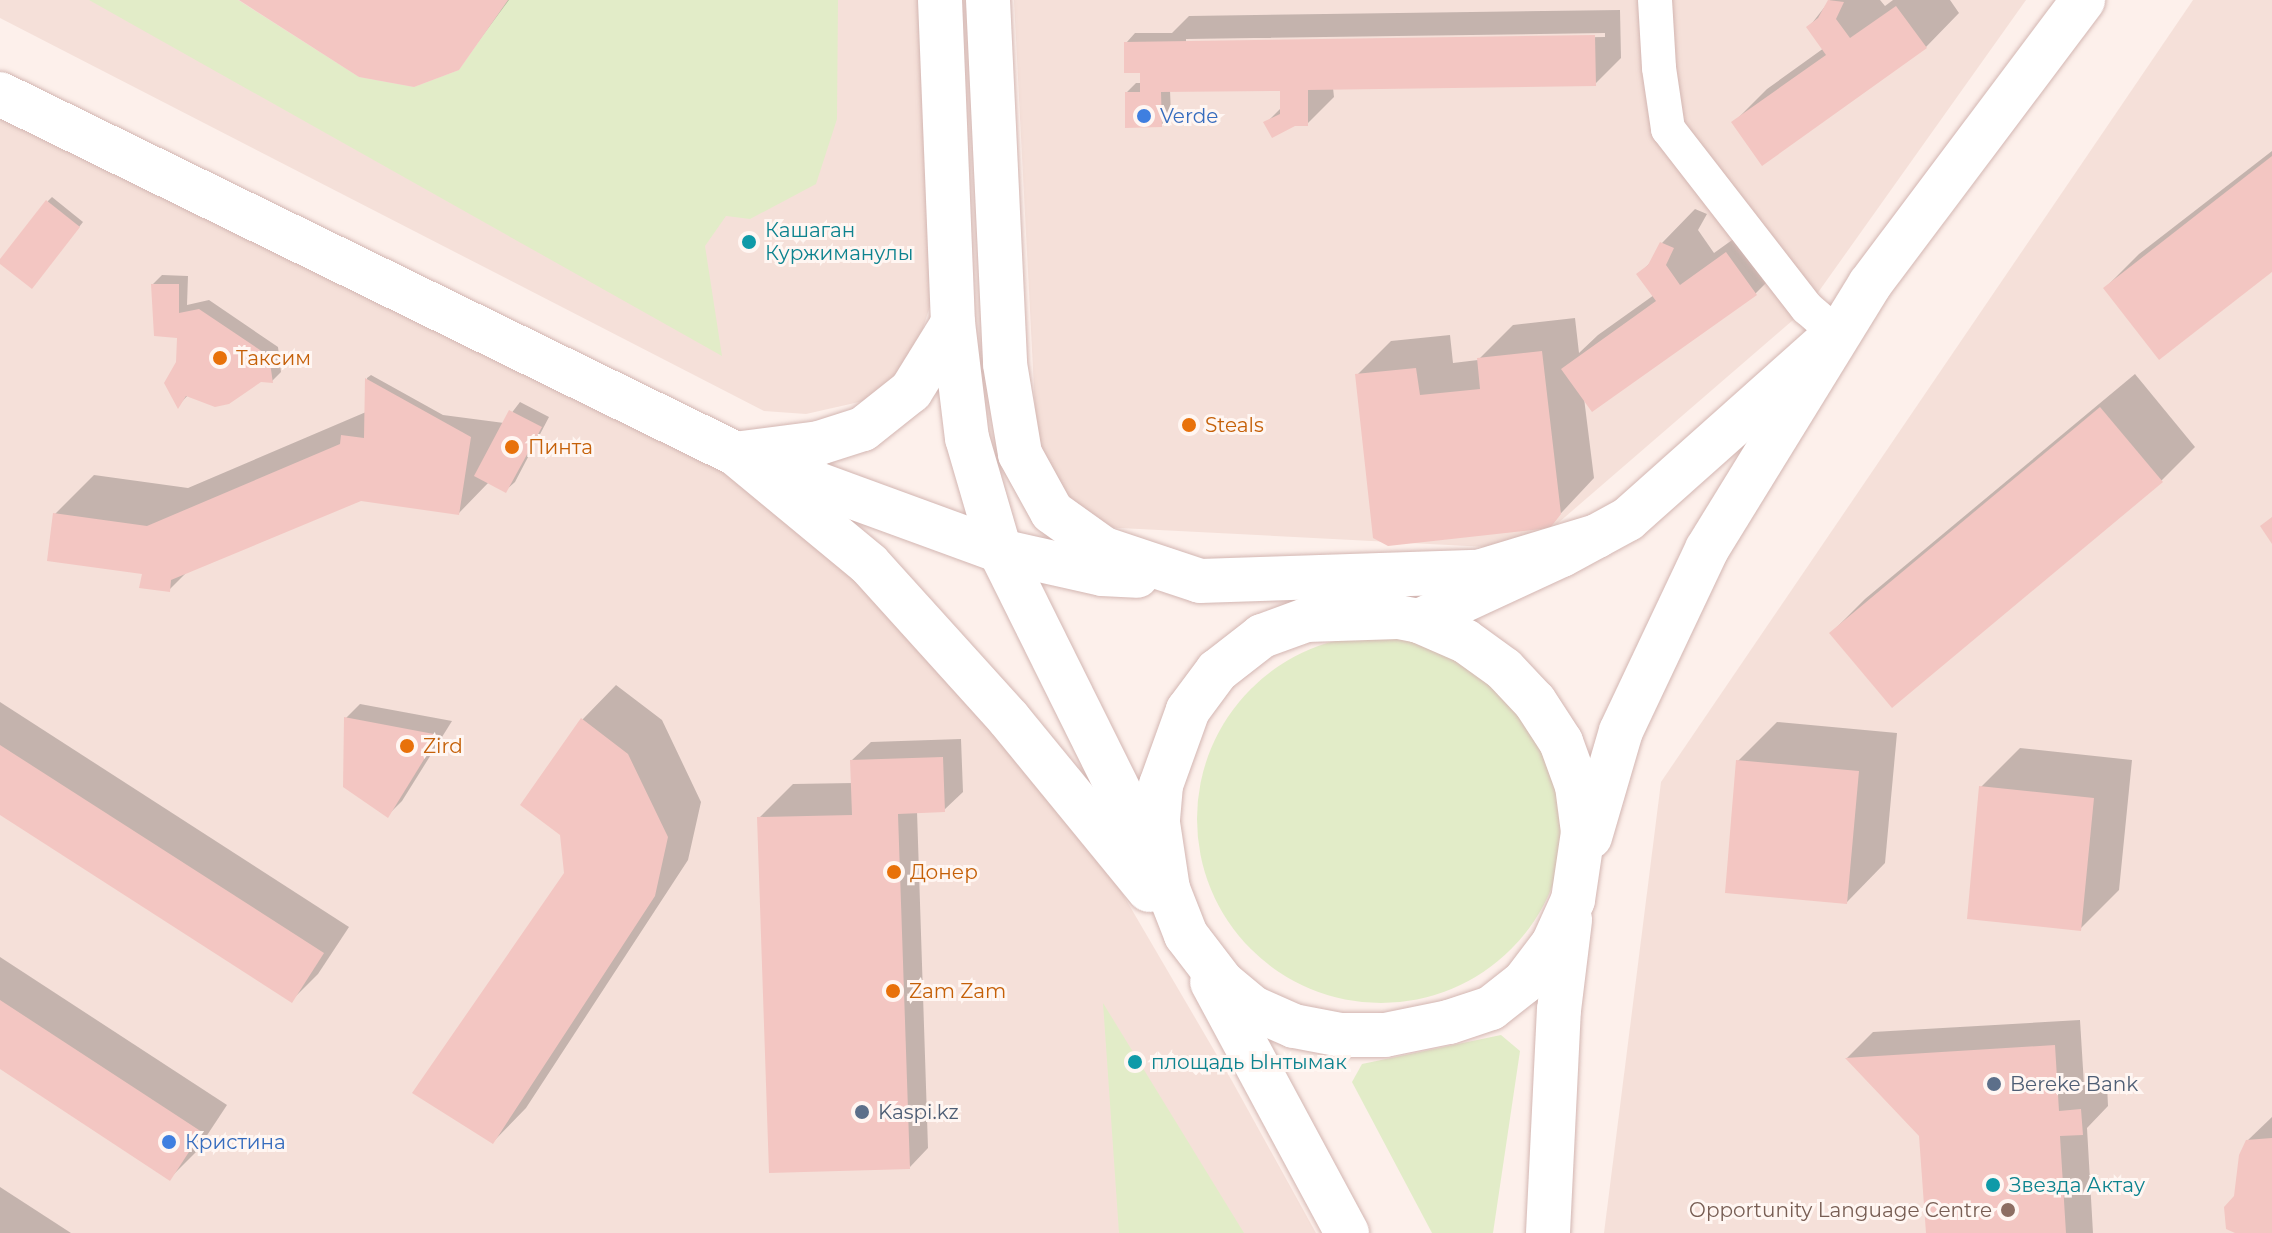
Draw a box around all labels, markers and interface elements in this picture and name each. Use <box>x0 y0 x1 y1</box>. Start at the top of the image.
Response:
place label: Verde <box>1160 104 1218 128</box>
marker: Verde <box>1135 107 1153 125</box>
place label: Кашаган Куржиманулы <box>765 218 913 265</box>
marker: Кашаган Куржиманулы <box>740 233 758 251</box>
place label: Таксим <box>236 346 311 370</box>
marker: Таксим <box>211 349 229 367</box>
place label: Steals <box>1205 413 1264 437</box>
marker: Steals <box>1180 416 1198 434</box>
place label: Пинта <box>528 435 593 459</box>
marker: Пинта <box>503 438 521 456</box>
place label: Zird <box>423 734 463 758</box>
marker: Zird <box>398 737 416 755</box>
place label: Донер <box>910 860 978 884</box>
marker: Донер <box>885 863 903 881</box>
place label: Zam Zam <box>909 979 1006 1003</box>
marker: Zam Zam <box>884 982 902 1000</box>
place label: площадь Ынтымак <box>1151 1050 1347 1074</box>
marker: площадь Ынтымак <box>1126 1053 1144 1071</box>
place label: Bereke Bank <box>2010 1072 2138 1096</box>
marker: Bereke Bank <box>1985 1075 2003 1093</box>
place label: Kaspi.kz <box>878 1100 959 1124</box>
marker: Kaspi.kz <box>853 1103 871 1121</box>
place label: Кристина <box>185 1130 286 1154</box>
marker: Кристина <box>160 1133 178 1151</box>
place label: Звезда Актау <box>2009 1173 2145 1197</box>
marker: Звезда Актау <box>1984 1176 2002 1194</box>
place label: Opportunity Language Centre <box>1689 1198 1992 1222</box>
marker: Opportunity Language Centre <box>1999 1201 2017 1219</box>

